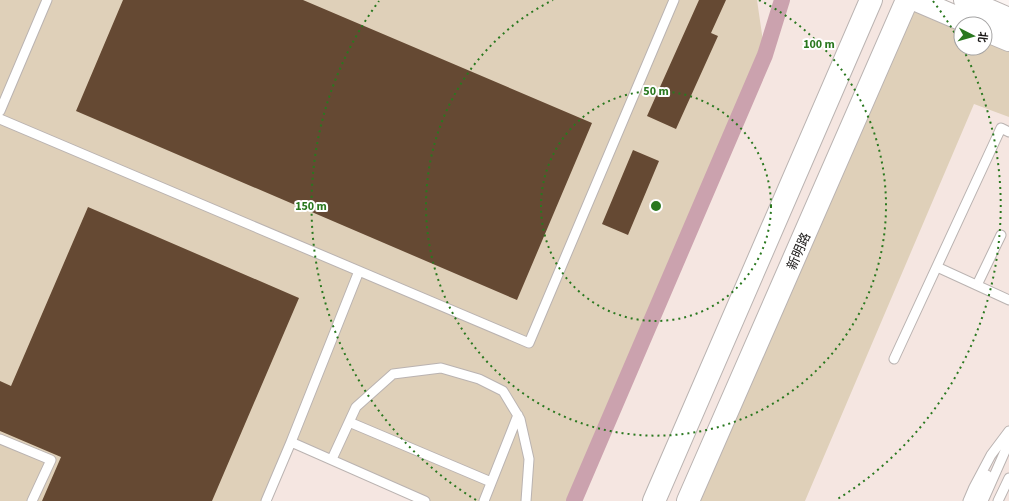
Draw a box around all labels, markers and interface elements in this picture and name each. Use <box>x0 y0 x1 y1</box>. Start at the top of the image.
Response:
north arrow <box>953 16 993 56</box>
text: 北 <box>974 31 990 43</box>
text: 100 m <box>803 36 835 53</box>
text: 50 m <box>643 83 669 100</box>
text: 150 m <box>295 198 327 215</box>
centre of rings <box>649 199 663 213</box>
street label: 新明路 <box>783 230 815 273</box>

